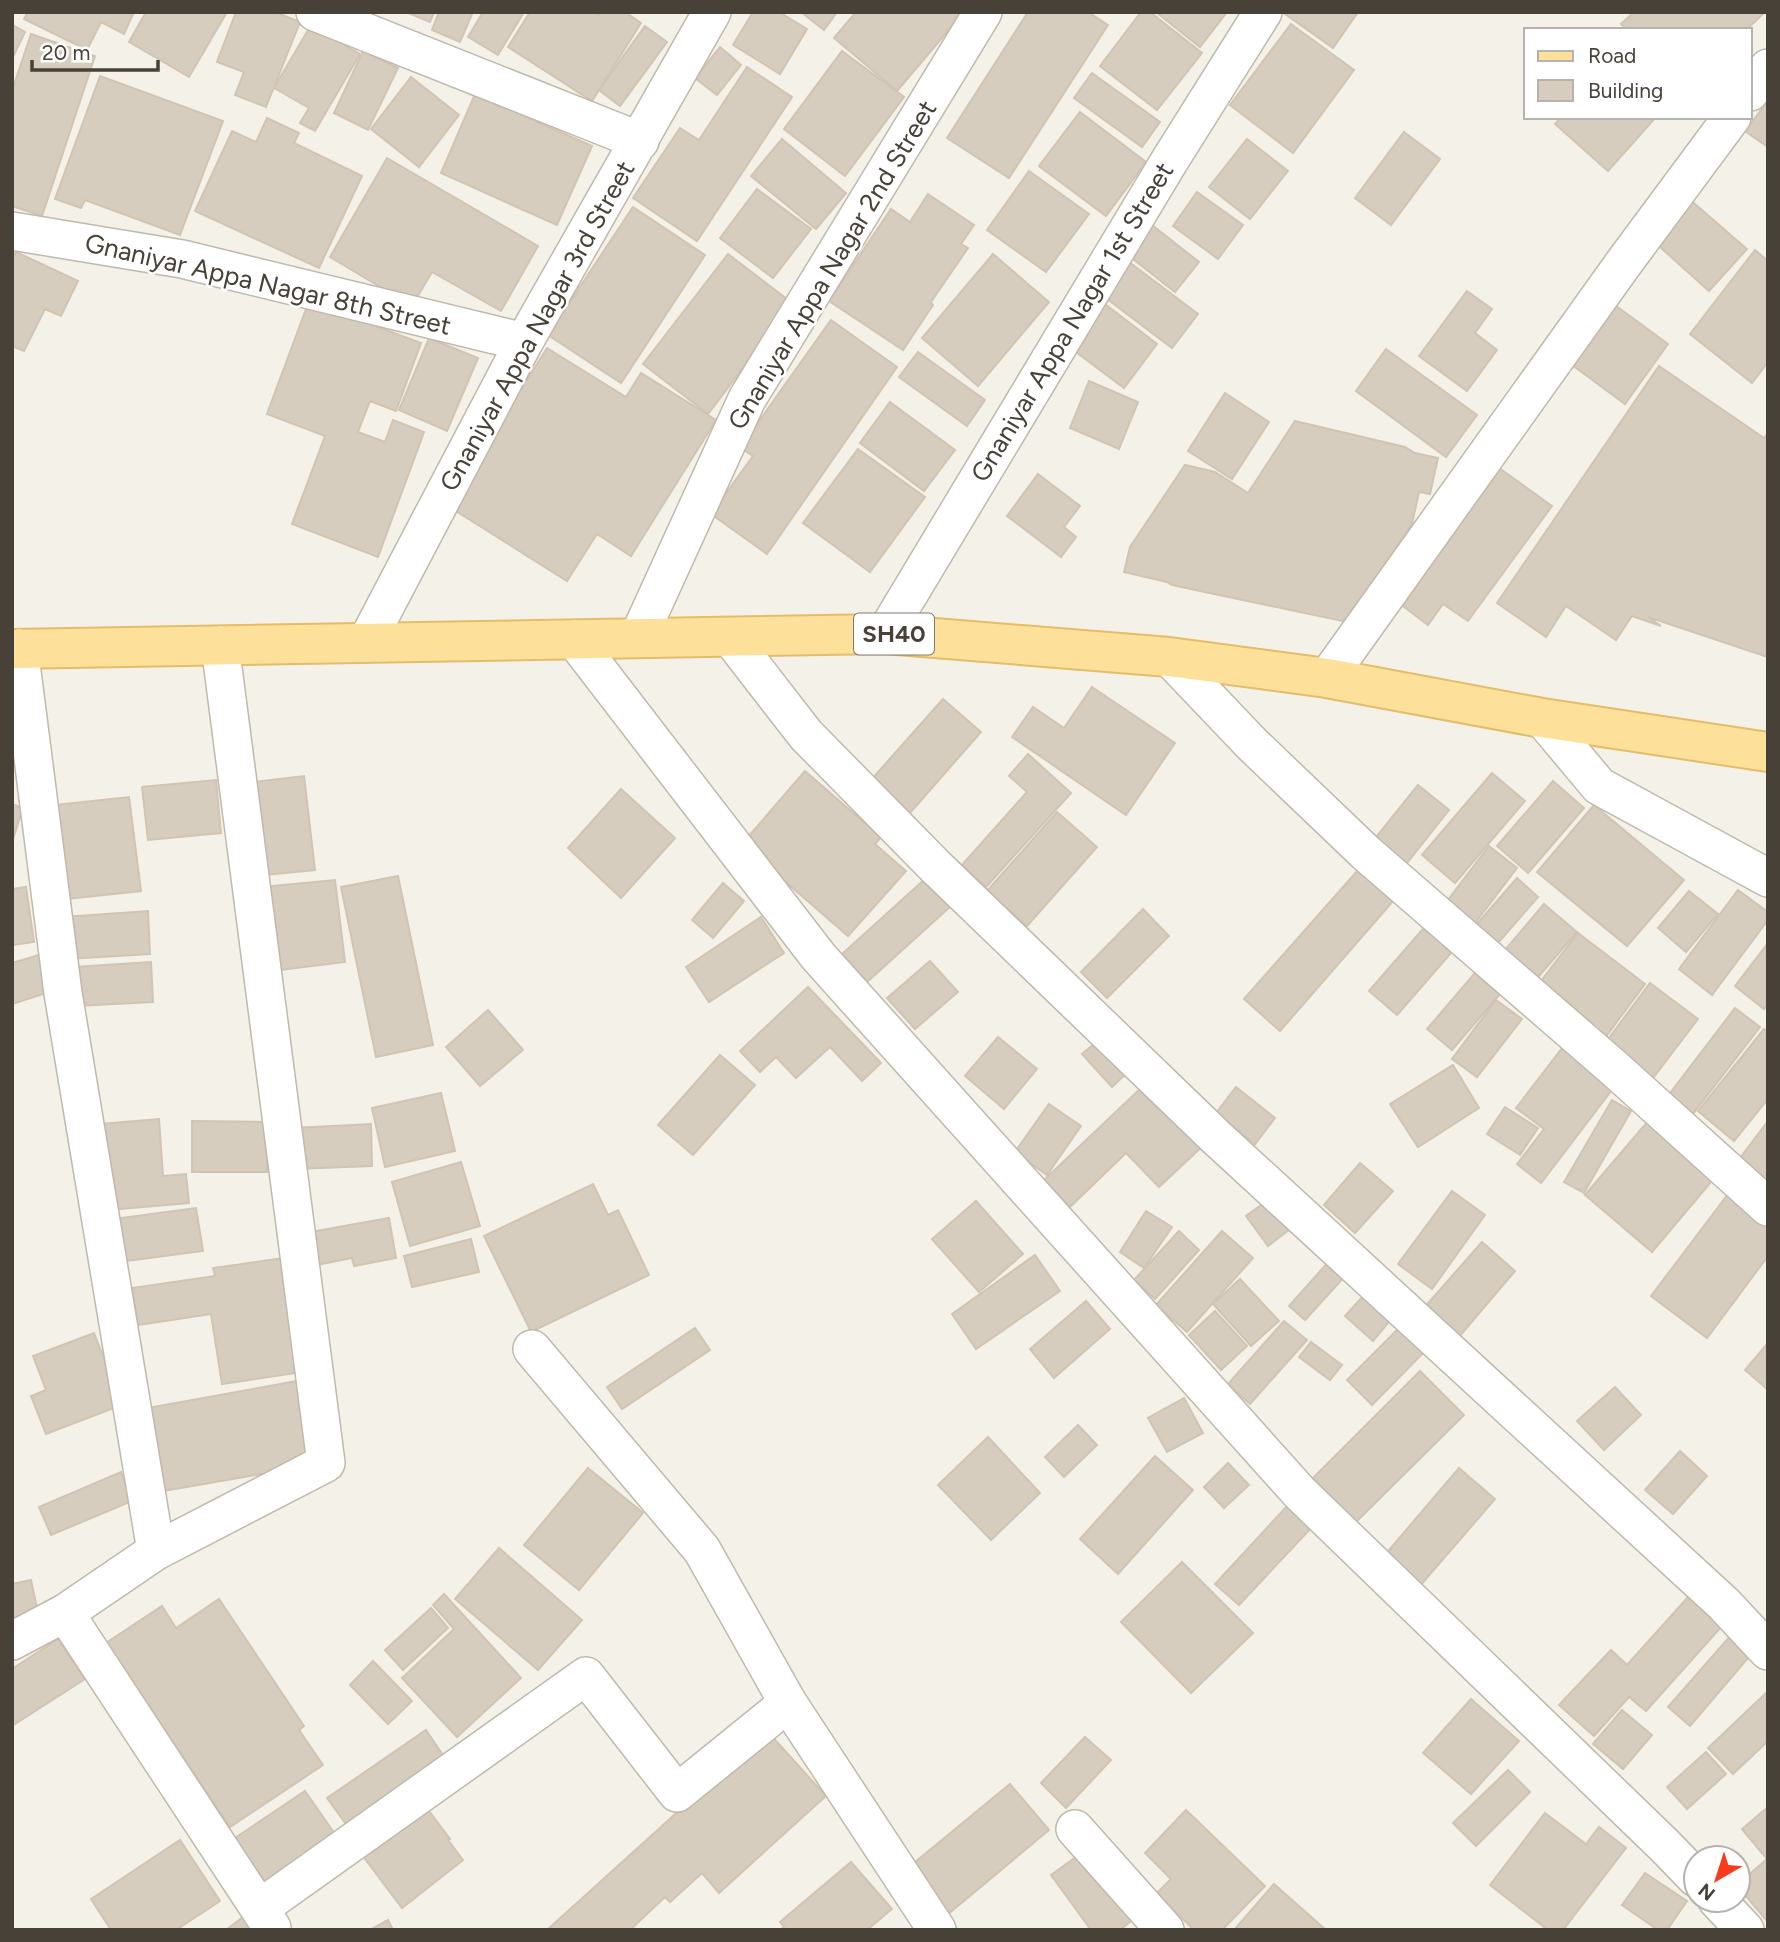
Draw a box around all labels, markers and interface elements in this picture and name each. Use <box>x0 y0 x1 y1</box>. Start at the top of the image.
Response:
scale bar <box>32 28 158 72</box>
legend <box>1524 28 1752 119</box>
text: 20 m <box>42 40 90 65</box>
text: Road <box>1588 43 1636 68</box>
text: Building <box>1588 78 1663 103</box>
street label: Gnaniyar Appa Nagar 2nd Street <box>721 94 943 435</box>
street label: Gnaniyar Appa Nagar 3rd Street <box>433 155 641 497</box>
street label: Gnaniyar Appa Nagar 1st Street <box>964 156 1180 488</box>
street label: Gnaniyar Appa Nagar 8th Street <box>82 226 454 342</box>
road number: SH40 <box>854 614 934 654</box>
north arrow <box>1682 1844 1752 1914</box>
text: N <box>1694 1878 1720 1905</box>

